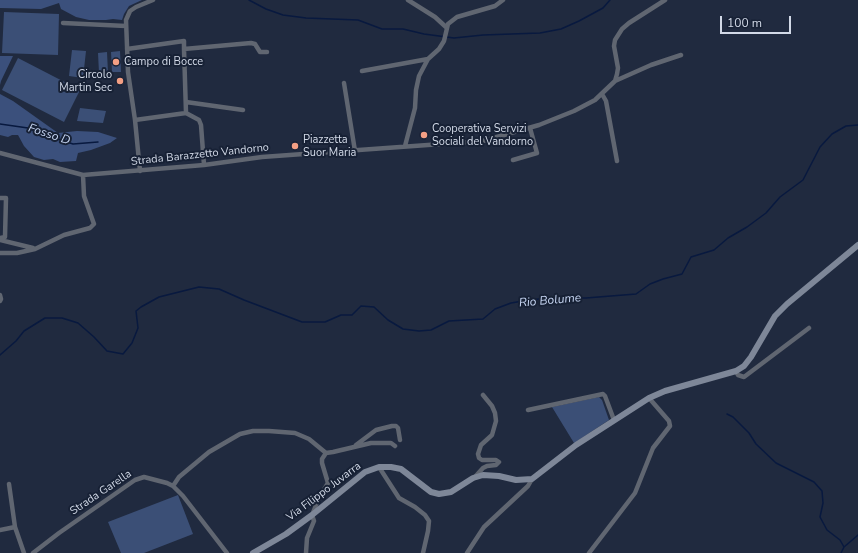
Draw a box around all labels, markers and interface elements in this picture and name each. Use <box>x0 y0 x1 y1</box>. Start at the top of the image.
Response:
scale bar <box>722 8 793 34</box>
text: 100 m <box>727 15 762 31</box>
place label: Campo di Bocce <box>124 55 203 69</box>
marker: Campo di Bocce <box>111 57 121 67</box>
place label: Circolo Martin Sec <box>59 68 112 94</box>
marker: Circolo Martin Sec <box>115 76 125 86</box>
water label: Fosso D <box>26 121 72 149</box>
place label: Cooperativa Servizi Sociali del Vandorno <box>432 122 533 148</box>
marker: Cooperativa Servizi Sociali del Vandorno <box>419 130 429 140</box>
place label: Piazzetta Suor Maria <box>303 133 356 159</box>
street label: Strada Barazzetto Vandorno <box>130 141 270 169</box>
marker: Piazzetta Suor Maria <box>290 141 300 151</box>
water label: Rio Bolume <box>518 291 582 311</box>
street label: Via Filippo Juvarra <box>284 460 364 524</box>
street label: Strada Garella <box>68 468 134 518</box>

